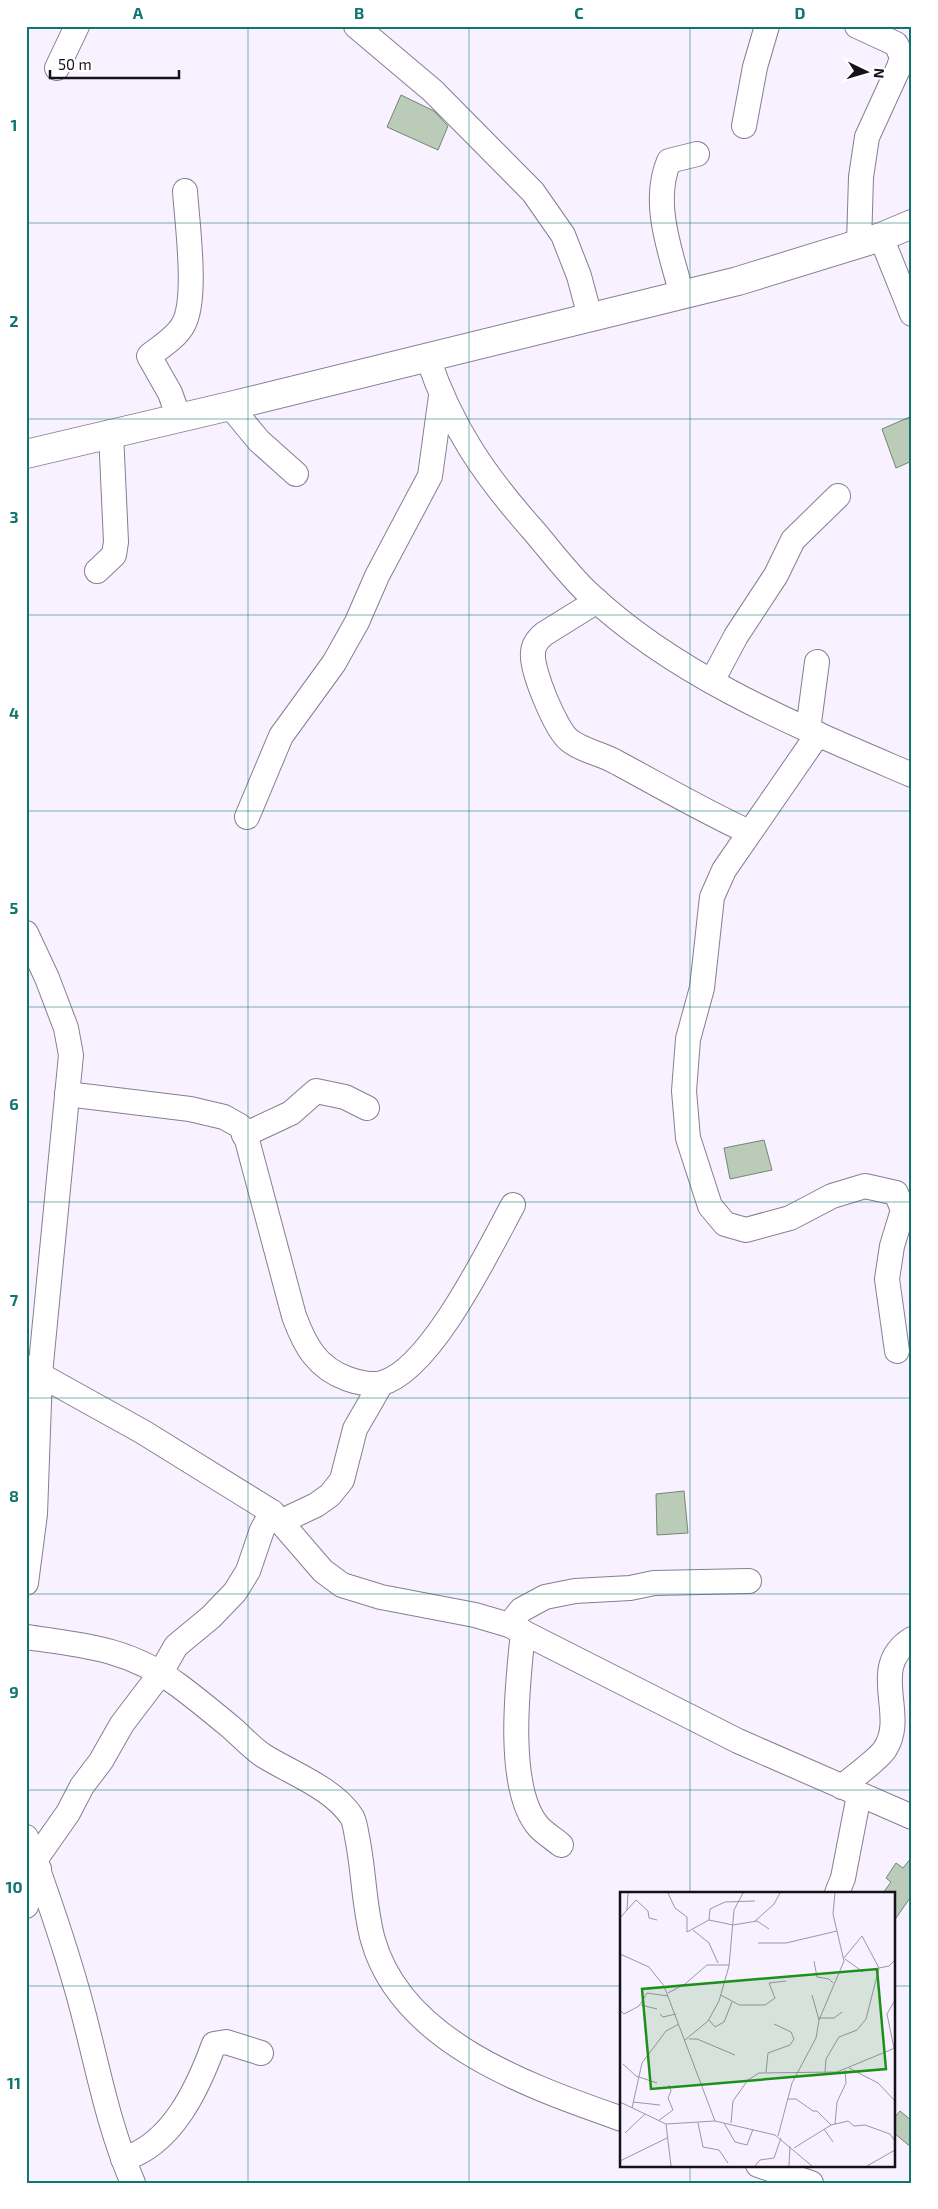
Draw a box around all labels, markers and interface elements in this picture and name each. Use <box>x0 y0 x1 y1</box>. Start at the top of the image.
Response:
text: A <box>133 3 144 22</box>
text: B <box>354 3 364 22</box>
text: C <box>574 3 584 22</box>
text: D <box>795 3 806 22</box>
scale bar <box>50 48 179 80</box>
north arrow <box>840 48 890 98</box>
text: 50 m <box>58 55 92 73</box>
text: N <box>871 67 888 79</box>
text: 1 <box>11 115 17 134</box>
text: 2 <box>9 311 19 330</box>
text: 3 <box>9 507 19 526</box>
text: 4 <box>9 703 19 722</box>
text: 5 <box>10 898 19 917</box>
text: 6 <box>9 1094 19 1113</box>
text: 7 <box>10 1290 19 1309</box>
text: 8 <box>9 1486 19 1505</box>
text: 9 <box>9 1682 19 1701</box>
text: 10 <box>5 1877 23 1896</box>
inset map <box>620 1892 896 2166</box>
text: 11 <box>7 2073 21 2092</box>

